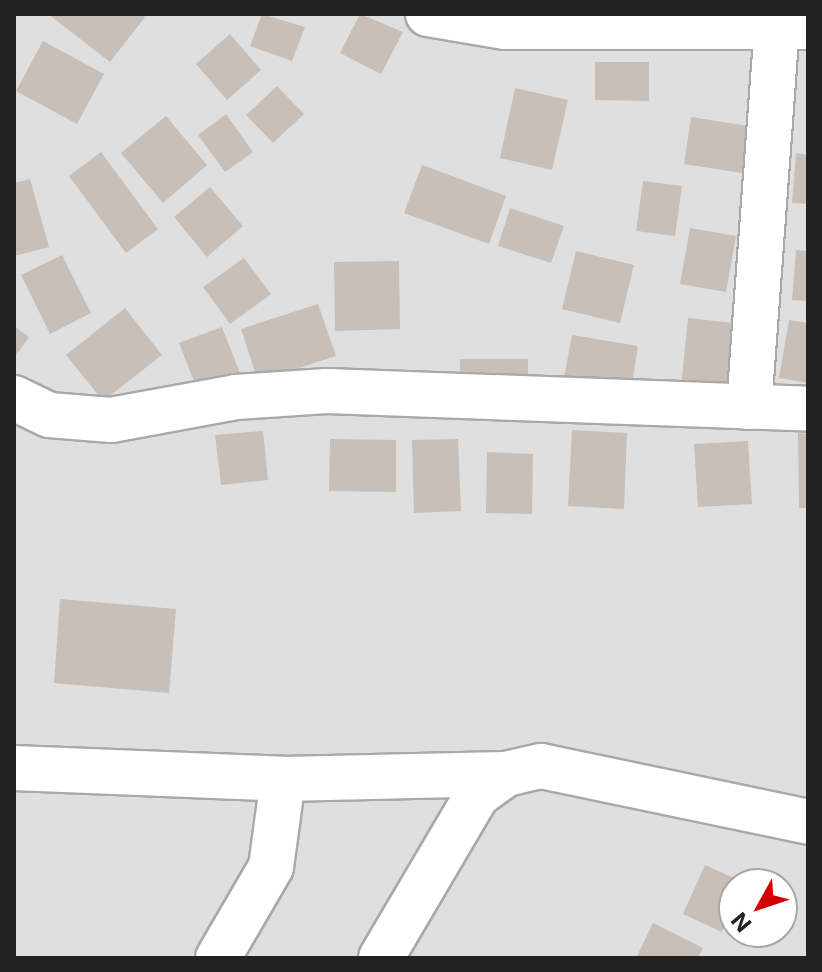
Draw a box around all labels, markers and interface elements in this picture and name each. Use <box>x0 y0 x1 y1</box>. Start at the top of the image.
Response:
north arrow <box>718 868 798 948</box>
text: N <box>726 907 756 937</box>

